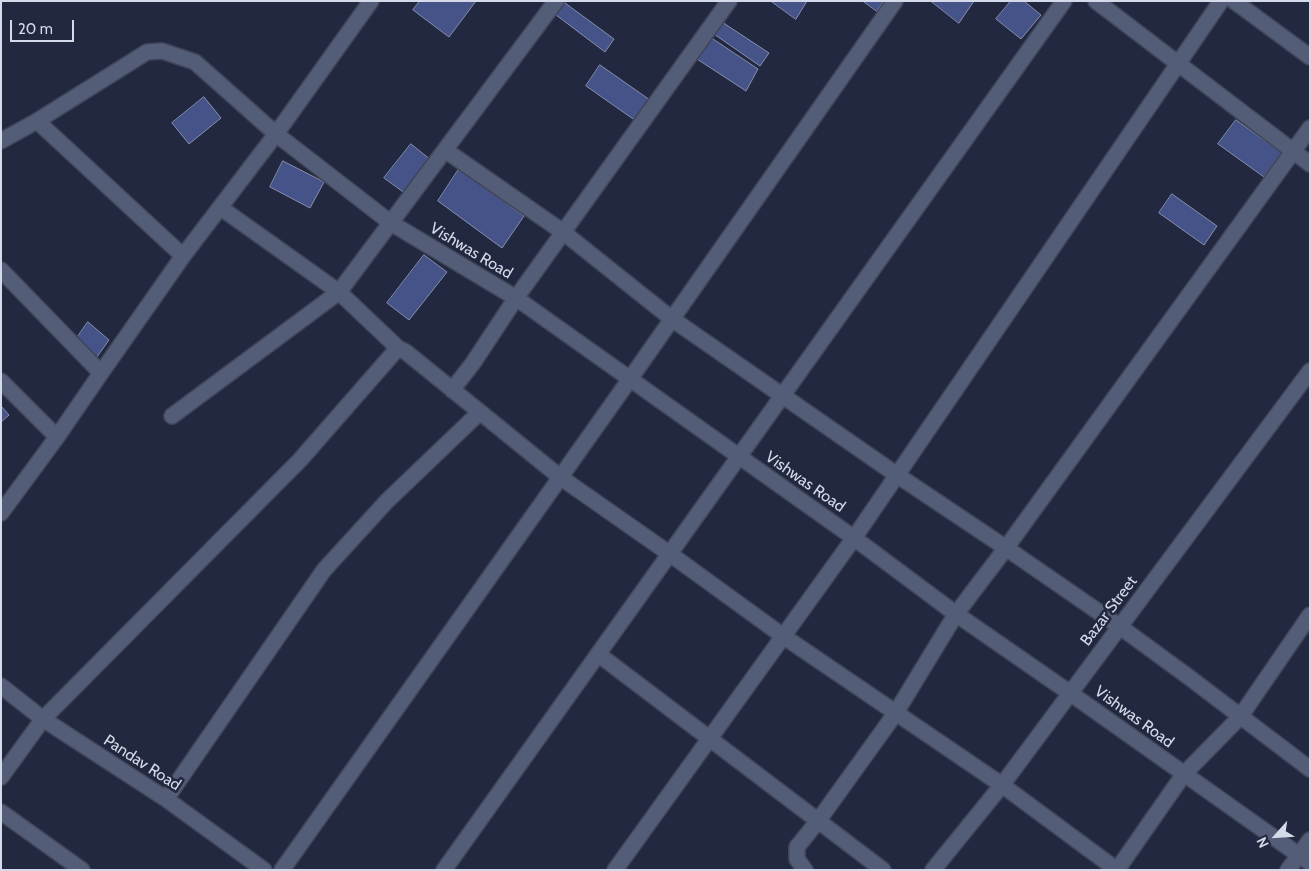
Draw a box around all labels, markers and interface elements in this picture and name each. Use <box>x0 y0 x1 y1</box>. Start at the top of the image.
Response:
scale bar <box>12 10 76 42</box>
text: 20 m <box>18 20 53 38</box>
street label: Vishwas Road <box>426 219 516 283</box>
street label: Vishwas Road <box>761 447 849 517</box>
street label: Bazar Street <box>1077 572 1141 650</box>
street label: Vishwas Road <box>1091 682 1177 752</box>
street label: Pandav Road <box>100 731 184 795</box>
north arrow <box>1251 811 1301 861</box>
text: N <box>1252 834 1273 851</box>

